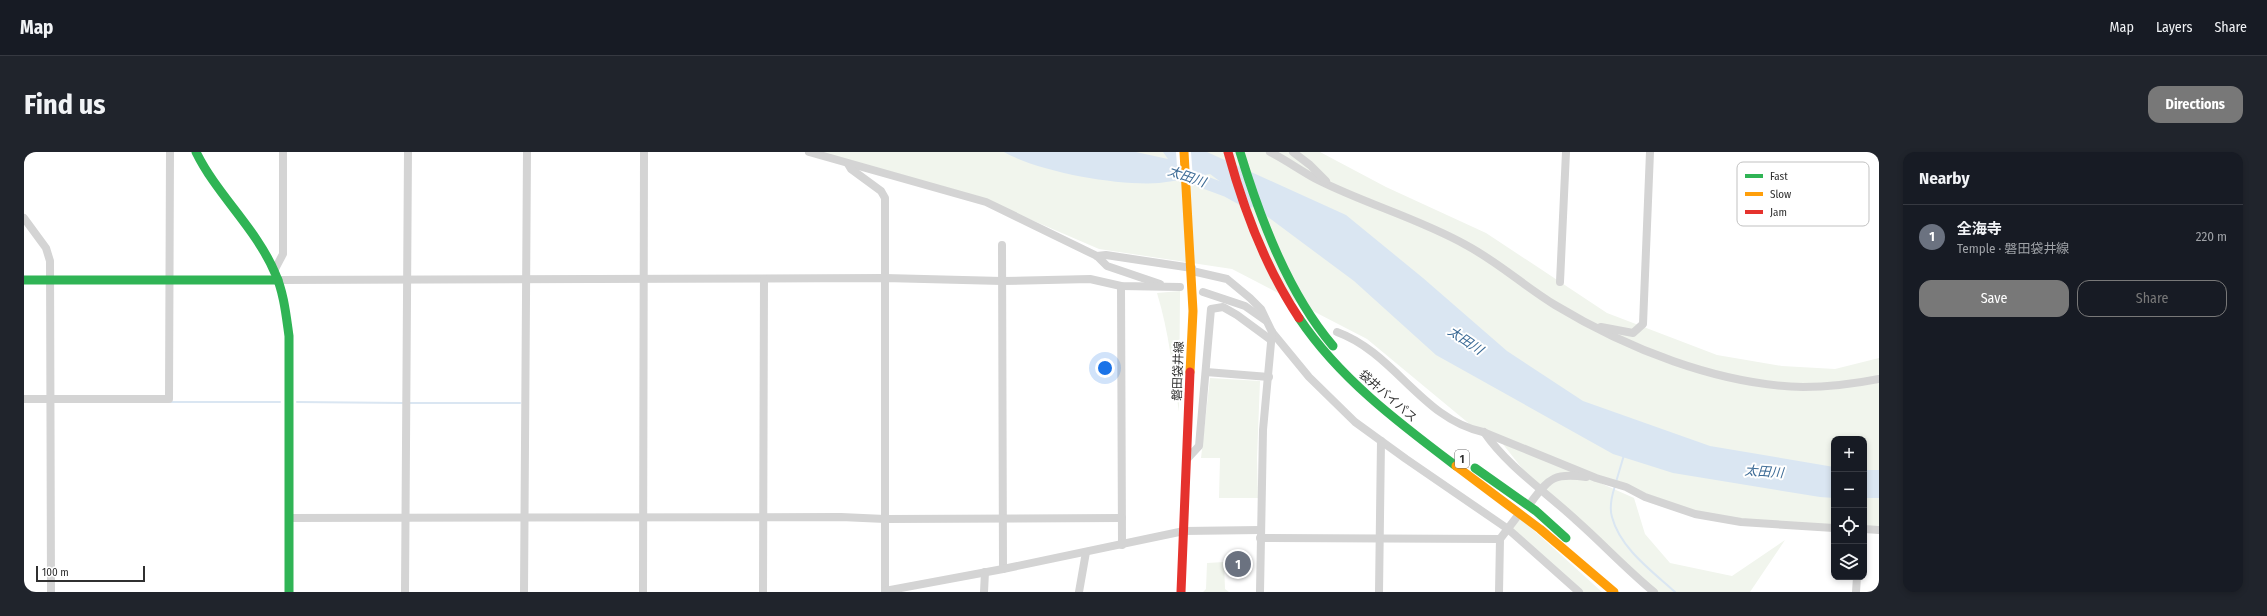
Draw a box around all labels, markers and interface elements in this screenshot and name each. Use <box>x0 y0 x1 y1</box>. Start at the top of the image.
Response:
text: Map <box>20 16 53 39</box>
text: Map <box>2110 19 2134 36</box>
text: Layers <box>2156 19 2192 36</box>
text: Share <box>2214 19 2247 36</box>
button: Directions <box>2148 86 2243 123</box>
text: Find us <box>24 88 106 121</box>
legend <box>1737 162 1869 226</box>
water label: 太田川 <box>1166 163 1210 191</box>
text: Nearby <box>1919 168 1970 189</box>
text: Fast <box>1770 170 1788 183</box>
text: Slow <box>1770 188 1791 201</box>
text: Jam <box>1770 206 1787 219</box>
text: 全海寺 <box>1957 220 2002 238</box>
text: 1 <box>1929 229 1935 244</box>
text: 220 m <box>2196 229 2227 244</box>
text: Temple · 磐田袋井線 <box>1957 241 2069 256</box>
button: Save <box>1919 280 2069 317</box>
button: Share <box>2077 280 2227 317</box>
water label: 太田川 <box>1445 323 1488 359</box>
street label: 磐田袋井線 <box>1170 341 1186 401</box>
your location <box>1095 358 1115 378</box>
street label: 袋井バイパス <box>1356 367 1420 425</box>
map controls <box>1831 436 1867 580</box>
button: + <box>1831 436 1867 472</box>
road number: 1 <box>1455 450 1469 468</box>
water label: 太田川 <box>1744 463 1786 480</box>
button: − <box>1831 472 1867 508</box>
button: locate <box>1831 508 1867 544</box>
button: layers <box>1831 544 1867 580</box>
pin: 1 <box>1225 549 1251 579</box>
scale bar <box>36 564 145 583</box>
text: 100 m <box>42 566 69 579</box>

